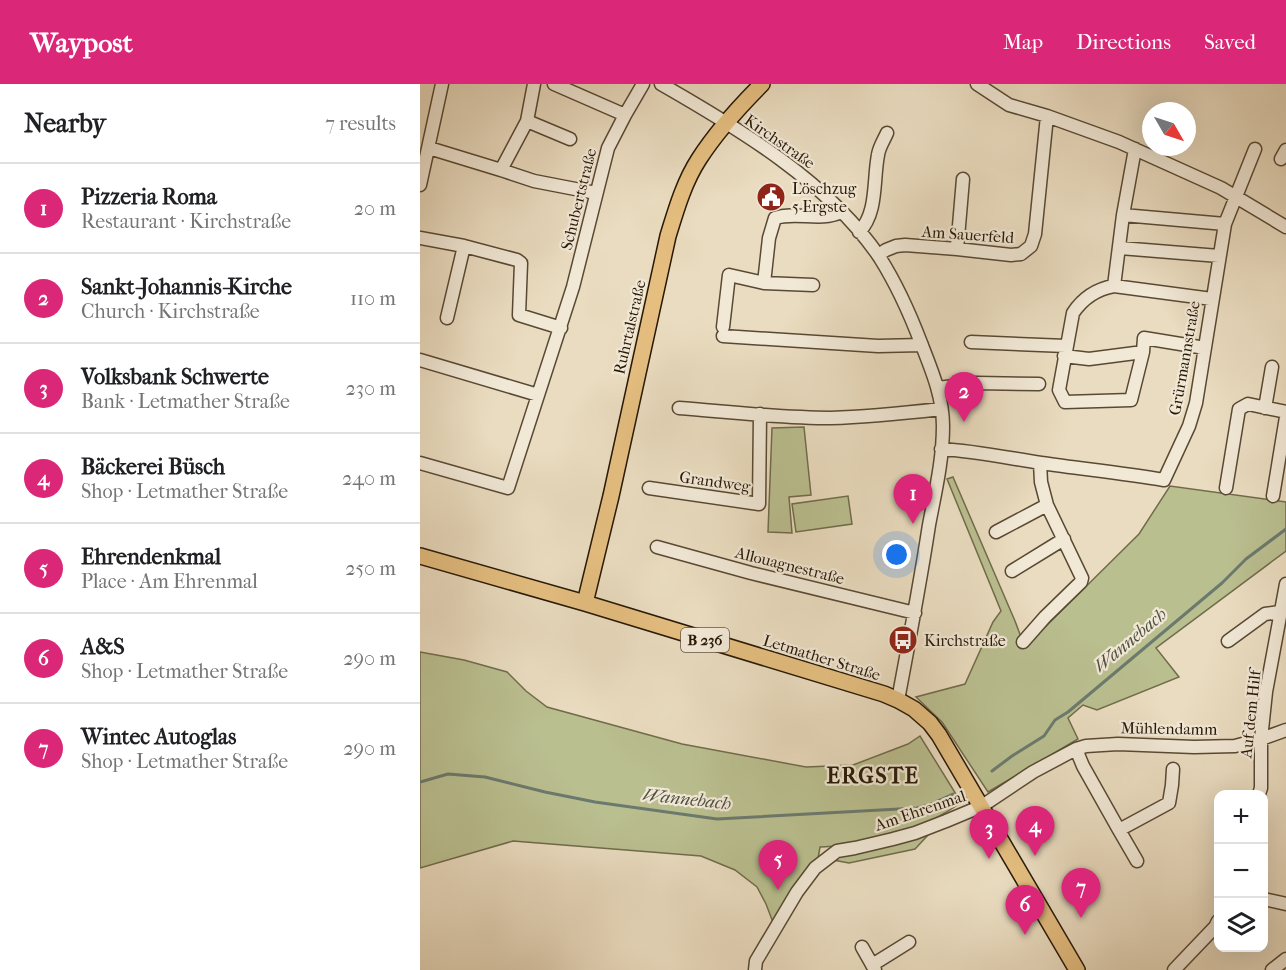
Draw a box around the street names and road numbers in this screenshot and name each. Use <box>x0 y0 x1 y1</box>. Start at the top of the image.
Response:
street label: Kirchstraße <box>741 110 819 173</box>
street label: Schubertstraße <box>557 146 600 252</box>
street label: Am Sauerfeld <box>920 222 1015 247</box>
street label: Ruhrtalstraße <box>609 278 650 376</box>
street label: Grürmannstraße <box>1165 299 1204 417</box>
street label: Grandweg <box>678 467 752 496</box>
street label: Allouagnestraße <box>732 543 846 588</box>
road number: B 236 <box>681 628 729 652</box>
street label: Letmather Straße <box>761 631 883 684</box>
street label: Auf dem Hilf <box>1236 665 1265 760</box>
street label: Mühlendamm <box>1121 718 1218 739</box>
street label: Am Ehrenmal <box>871 786 969 835</box>

